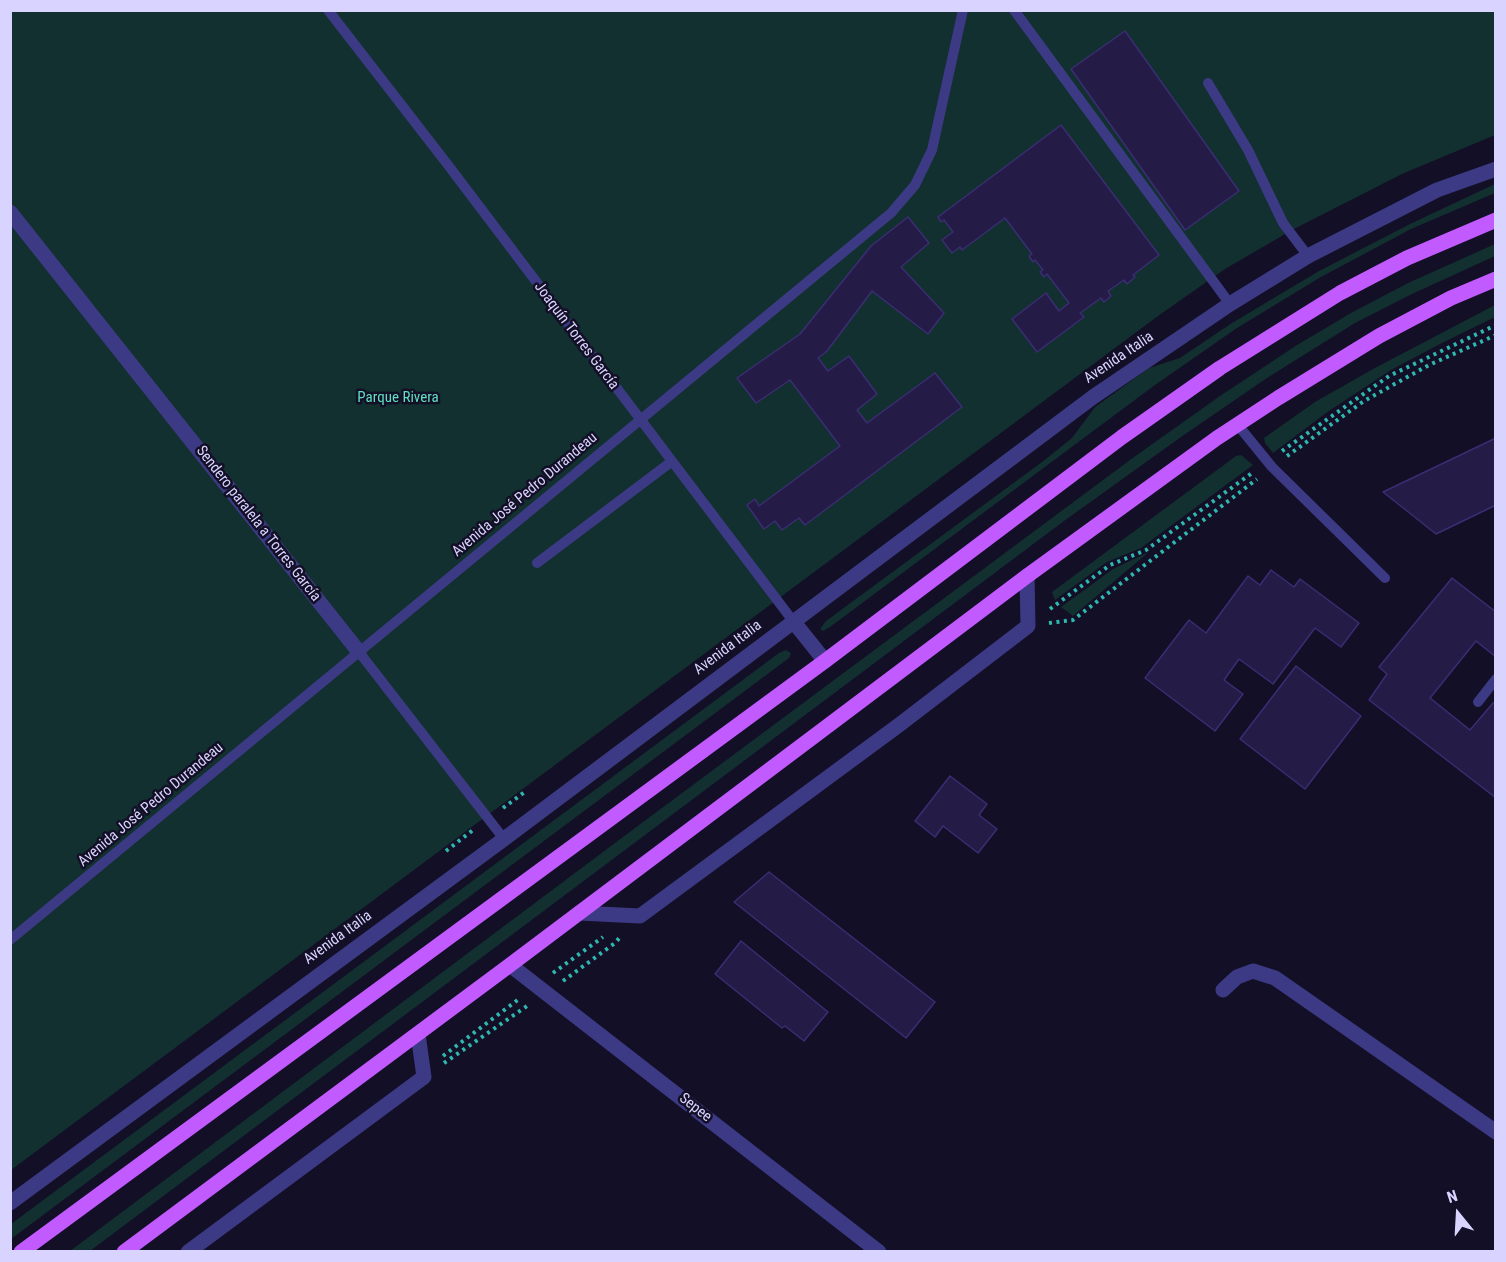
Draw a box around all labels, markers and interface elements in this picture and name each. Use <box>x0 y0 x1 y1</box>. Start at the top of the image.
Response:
street label: Joaquín Torres García <box>530 279 622 393</box>
street label: Avenida Italia <box>1081 328 1157 388</box>
park label: Parque Rivera <box>357 389 439 407</box>
street label: Avenida José Pedro Durandeau <box>449 429 601 561</box>
street label: Sendero paralela a Torres García <box>192 443 324 605</box>
street label: Avenida Italia <box>691 617 765 679</box>
street label: Avenida José Pedro Durandeau <box>75 739 227 871</box>
street label: Avenida Italia <box>300 907 376 969</box>
street label: Sepee <box>675 1090 715 1126</box>
north arrow <box>1428 1184 1488 1244</box>
text: N <box>1445 1186 1460 1207</box>

